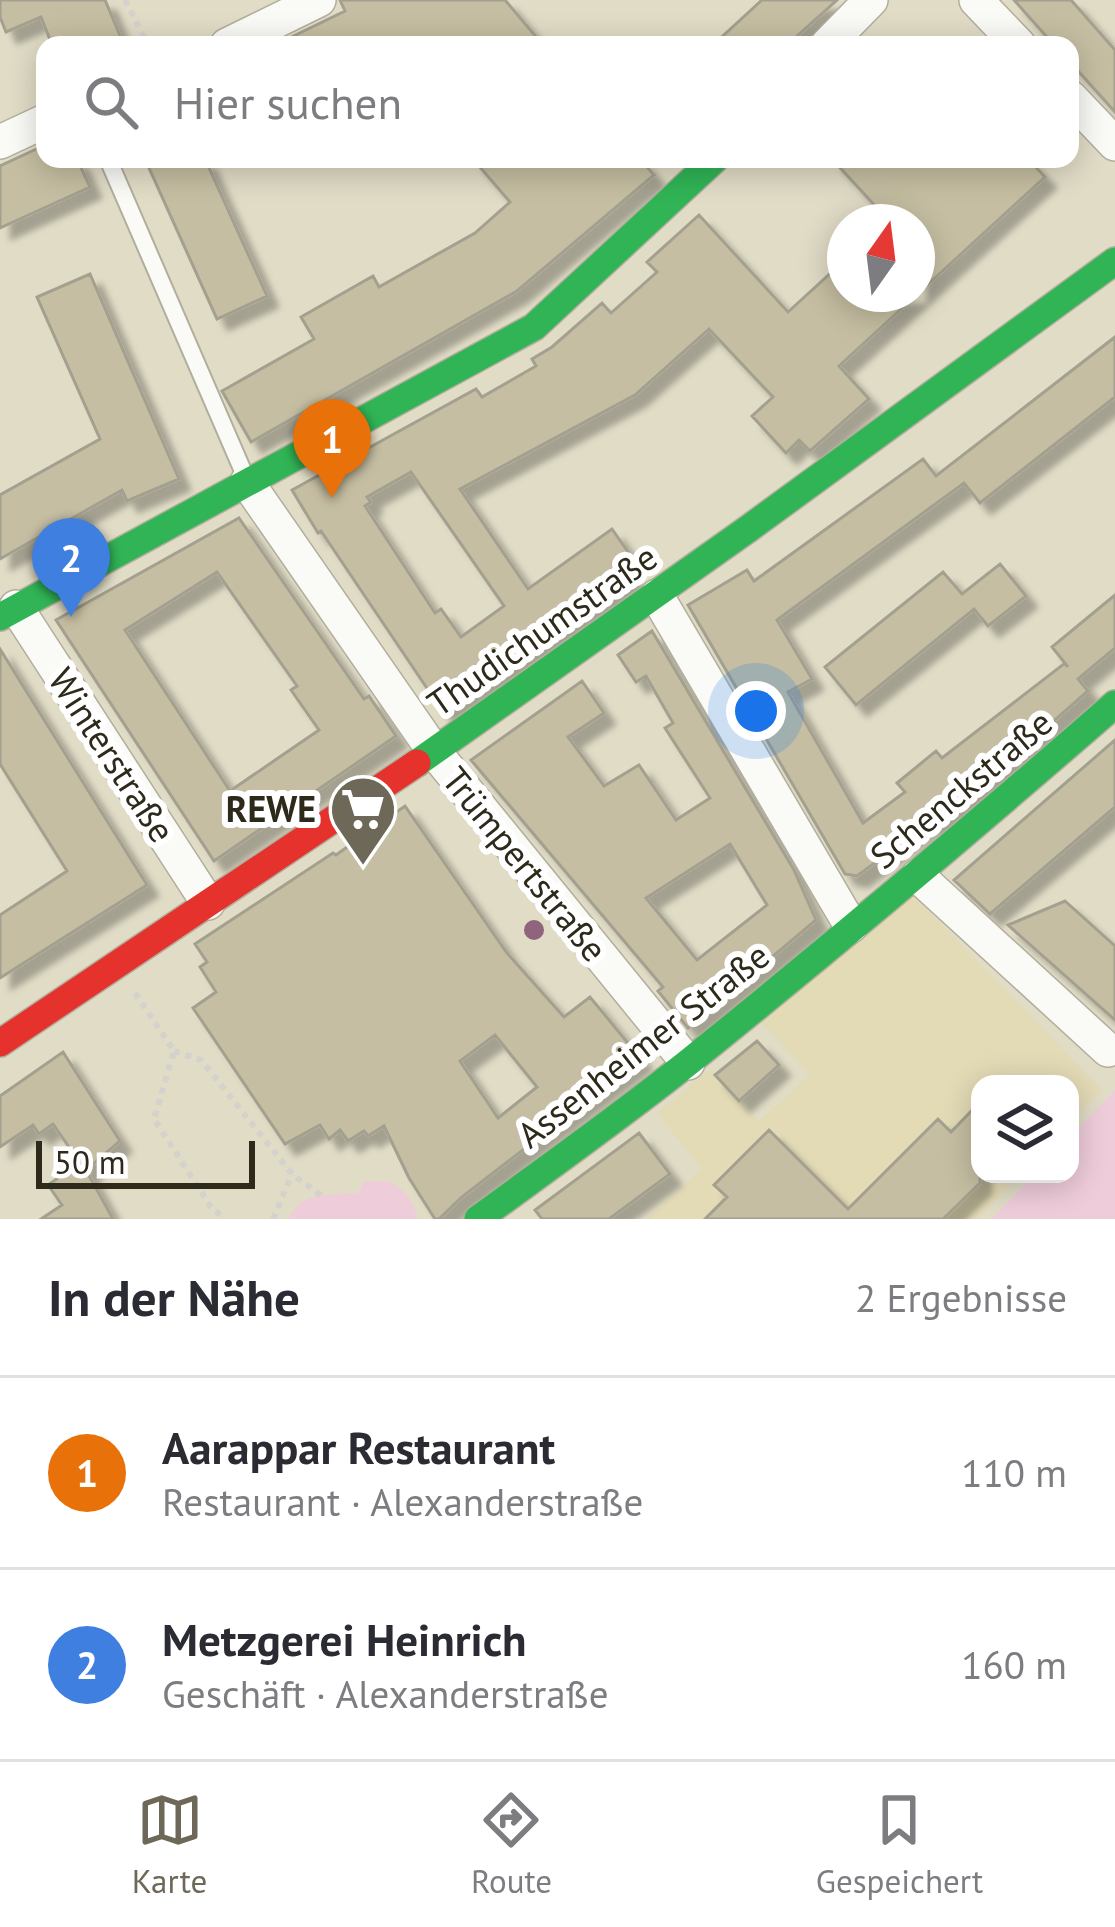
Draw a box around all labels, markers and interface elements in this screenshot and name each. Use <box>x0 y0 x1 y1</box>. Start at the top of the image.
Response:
search box <box>36 36 1079 168</box>
icon: search <box>78 69 144 135</box>
text: Hier suchen <box>174 73 402 131</box>
north arrow <box>827 204 935 312</box>
pin: 1 <box>293 399 371 498</box>
pin: 2 <box>32 518 110 617</box>
street label: Thudichumstraße <box>418 533 666 726</box>
street label: Winterstraße <box>39 659 186 851</box>
your location <box>726 681 786 741</box>
street label: Schenckstraße <box>860 699 1061 878</box>
street label: Trümpertstraße <box>432 757 618 971</box>
supermarket icon: REWE <box>328 774 398 868</box>
place label: REWE <box>226 785 316 832</box>
street label: Assenheimer Straße <box>507 931 778 1158</box>
map controls <box>971 1075 1079 1183</box>
button: layers <box>971 1075 1079 1183</box>
scale bar <box>36 1135 255 1188</box>
text: 50 m <box>54 1140 126 1183</box>
text: In der Nähe <box>48 1264 300 1330</box>
text: 2 Ergebnisse <box>855 1272 1067 1323</box>
text: Aarappar Restaurant <box>162 1418 555 1476</box>
text: 1 <box>76 1447 98 1498</box>
text: 110 m <box>961 1447 1067 1498</box>
text: Restaurant · Alexanderstraße <box>162 1476 643 1527</box>
text: Metzgerei Heinrich <box>162 1610 527 1668</box>
text: 2 <box>76 1639 98 1690</box>
text: 160 m <box>961 1639 1067 1690</box>
text: Geschäft · Alexanderstraße <box>162 1668 608 1719</box>
tab: Karte <box>132 1787 207 1902</box>
tab: Route <box>471 1787 552 1902</box>
tab: Gespeichert <box>816 1787 983 1902</box>

